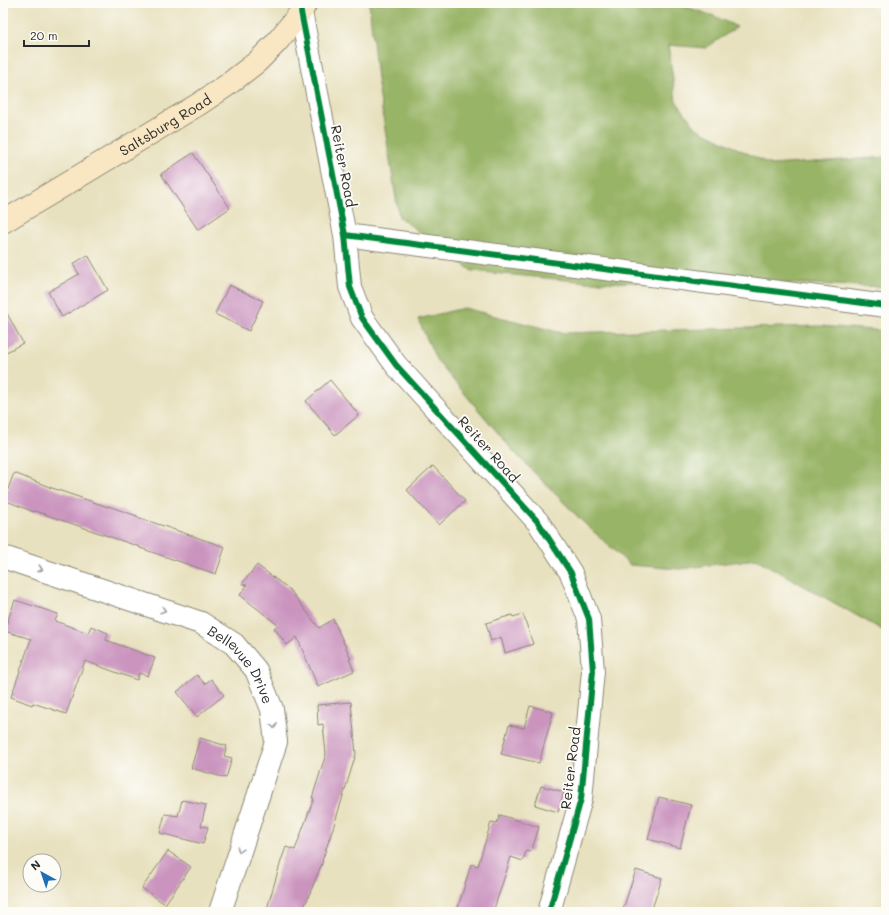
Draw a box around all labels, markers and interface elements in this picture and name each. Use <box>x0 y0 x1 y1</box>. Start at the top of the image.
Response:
scale bar <box>24 22 89 48</box>
text: 20 m <box>30 27 58 43</box>
street label: Saltsburg Road <box>115 89 215 160</box>
street label: Reiter Road <box>327 123 361 209</box>
street label: Reiter Road <box>454 412 524 486</box>
one-way arrow <box>36 565 43 573</box>
one-way arrow <box>160 606 167 614</box>
street label: Bellevue Drive <box>204 620 278 706</box>
one-way arrow <box>269 723 278 729</box>
street label: Reiter Road <box>556 725 585 810</box>
one-way arrow <box>236 846 245 853</box>
north arrow <box>22 853 62 893</box>
text: N <box>27 857 43 873</box>

